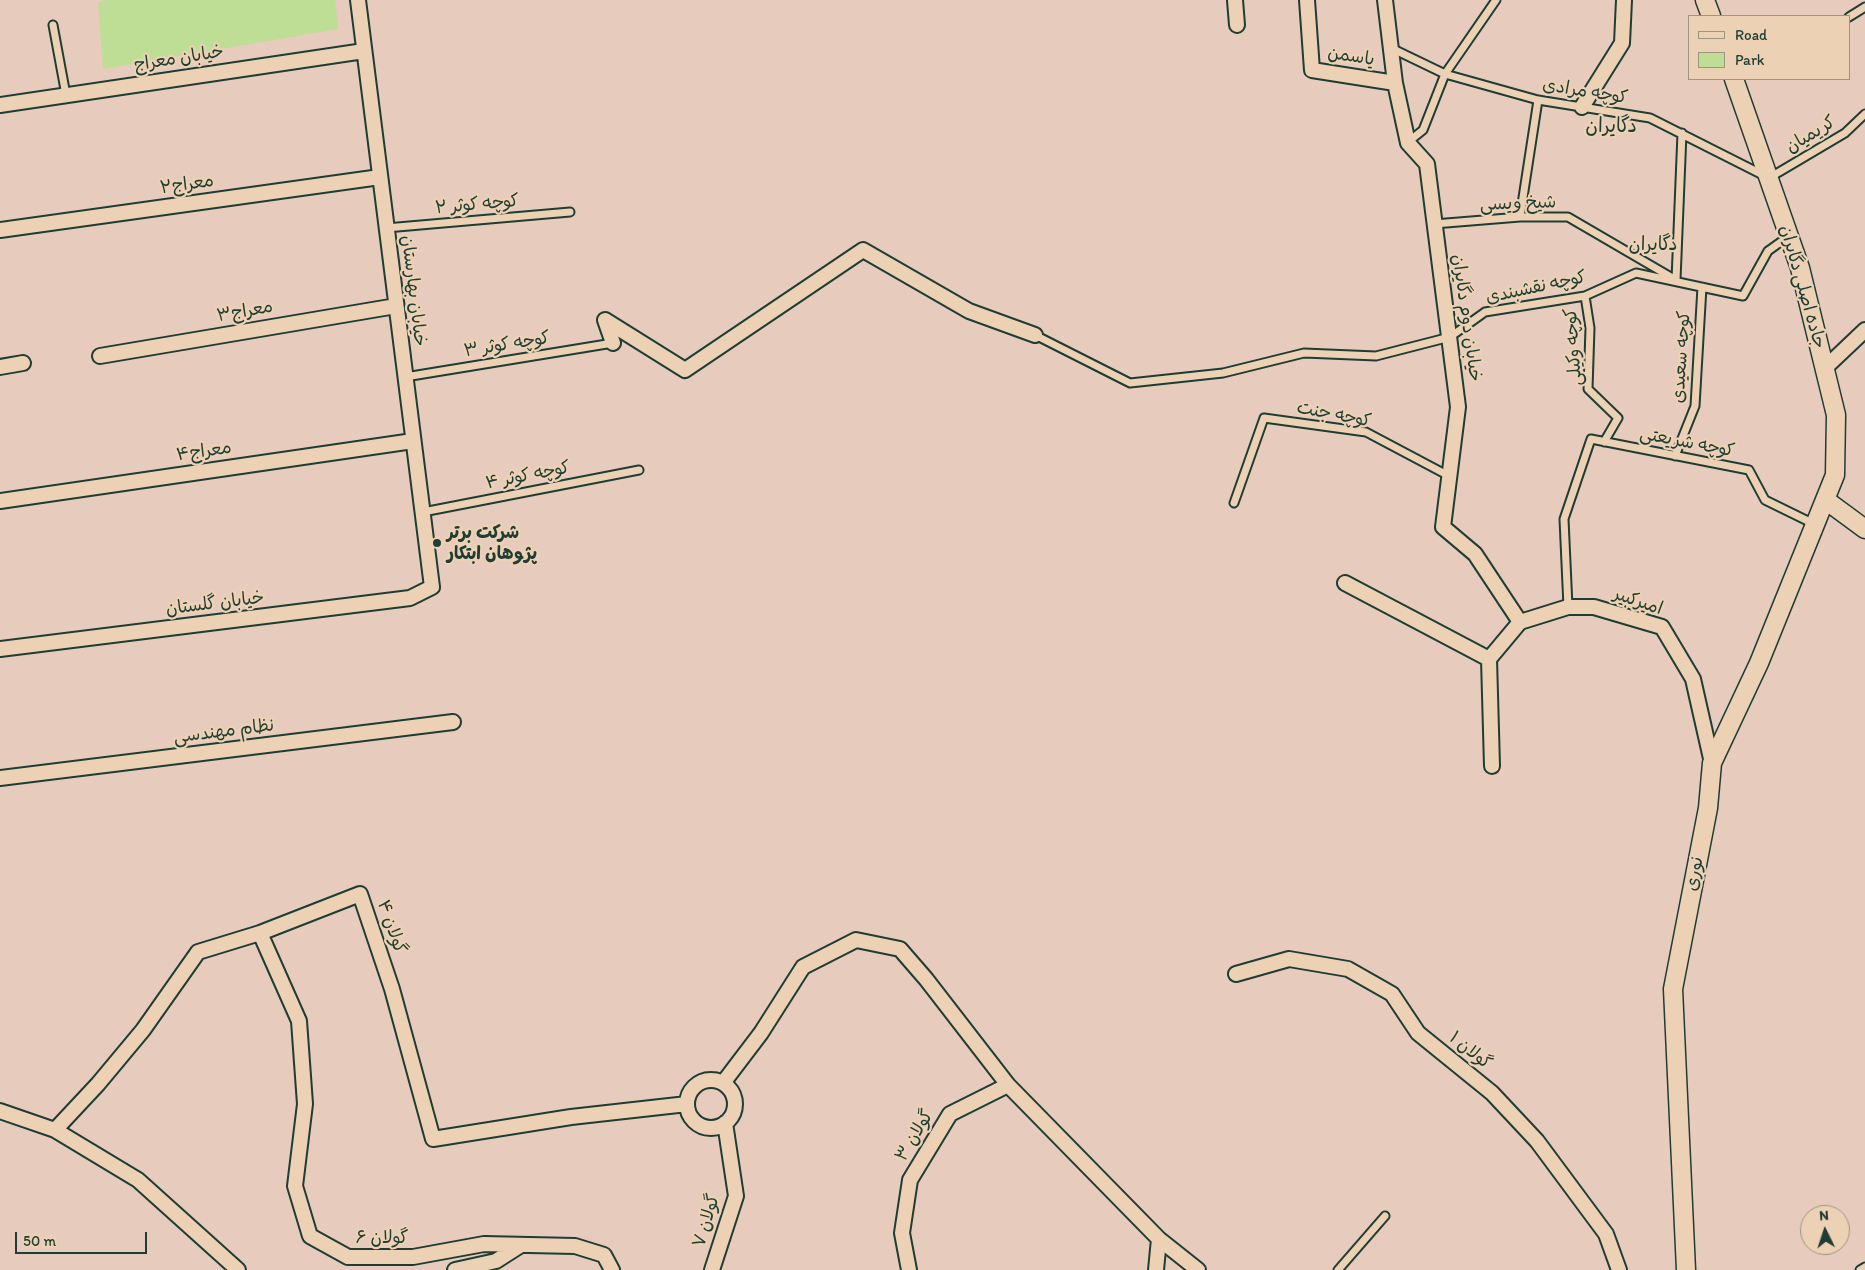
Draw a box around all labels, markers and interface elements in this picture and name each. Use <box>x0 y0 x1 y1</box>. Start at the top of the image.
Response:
legend <box>1688 15 1850 80</box>
text: Road <box>1735 26 1767 44</box>
street label: خیابان معراج <box>132 41 226 77</box>
street label: یاسمن <box>1326 43 1376 71</box>
text: Park <box>1735 51 1765 69</box>
street label: کوچه مرادی <box>1541 75 1629 109</box>
street label: کریمیان <box>1782 112 1840 158</box>
district label: دگایران <box>1585 115 1637 139</box>
street label: معراج۲ <box>159 171 215 199</box>
street label: کوچه کوثر ۲ <box>434 191 520 219</box>
street label: شیخ ویسی <box>1479 192 1557 216</box>
street label: جاده اصلی دگایران <box>1774 223 1830 351</box>
street label: خیابان بهارستان <box>395 234 431 348</box>
district label: دگایران <box>1628 234 1678 256</box>
street label: خیابان دوم دگایران <box>1446 253 1486 383</box>
street label: کوچه نقشبندی <box>1484 267 1588 309</box>
street label: معراج۳ <box>215 296 275 328</box>
street label: کوچه وکیلی <box>1561 307 1587 387</box>
street label: کوچه سعیدی <box>1668 310 1696 404</box>
street label: کوچه کوثر ۳ <box>462 328 552 362</box>
street label: کوچه جنت <box>1295 397 1373 433</box>
street label: کوچه شریعتی <box>1638 423 1736 463</box>
street label: معراج۴ <box>175 437 233 467</box>
street label: کوچه کوثر ۴ <box>484 457 572 495</box>
place label: شرکت برتر پژوهان ابتکار <box>447 522 537 564</box>
marker: شرکت برتر پژوهان ابتکار <box>431 537 443 549</box>
street label: امیرکبیر <box>1611 584 1665 620</box>
street label: خیابان گلستان <box>165 587 265 621</box>
street label: نظام مهندسی <box>173 715 275 749</box>
street label: نوری <box>1681 855 1709 893</box>
street label: گولان ۴ <box>372 897 410 957</box>
street label: گولان ۱ <box>1444 1027 1496 1075</box>
street label: گولان ۳ <box>891 1106 939 1166</box>
street label: گولان ۷ <box>689 1192 725 1250</box>
north arrow <box>1800 1205 1850 1255</box>
text: N <box>1819 1207 1829 1224</box>
scale bar <box>18 1222 150 1254</box>
street label: گولان ۶ <box>356 1227 408 1249</box>
text: 50 m <box>23 1232 56 1250</box>

